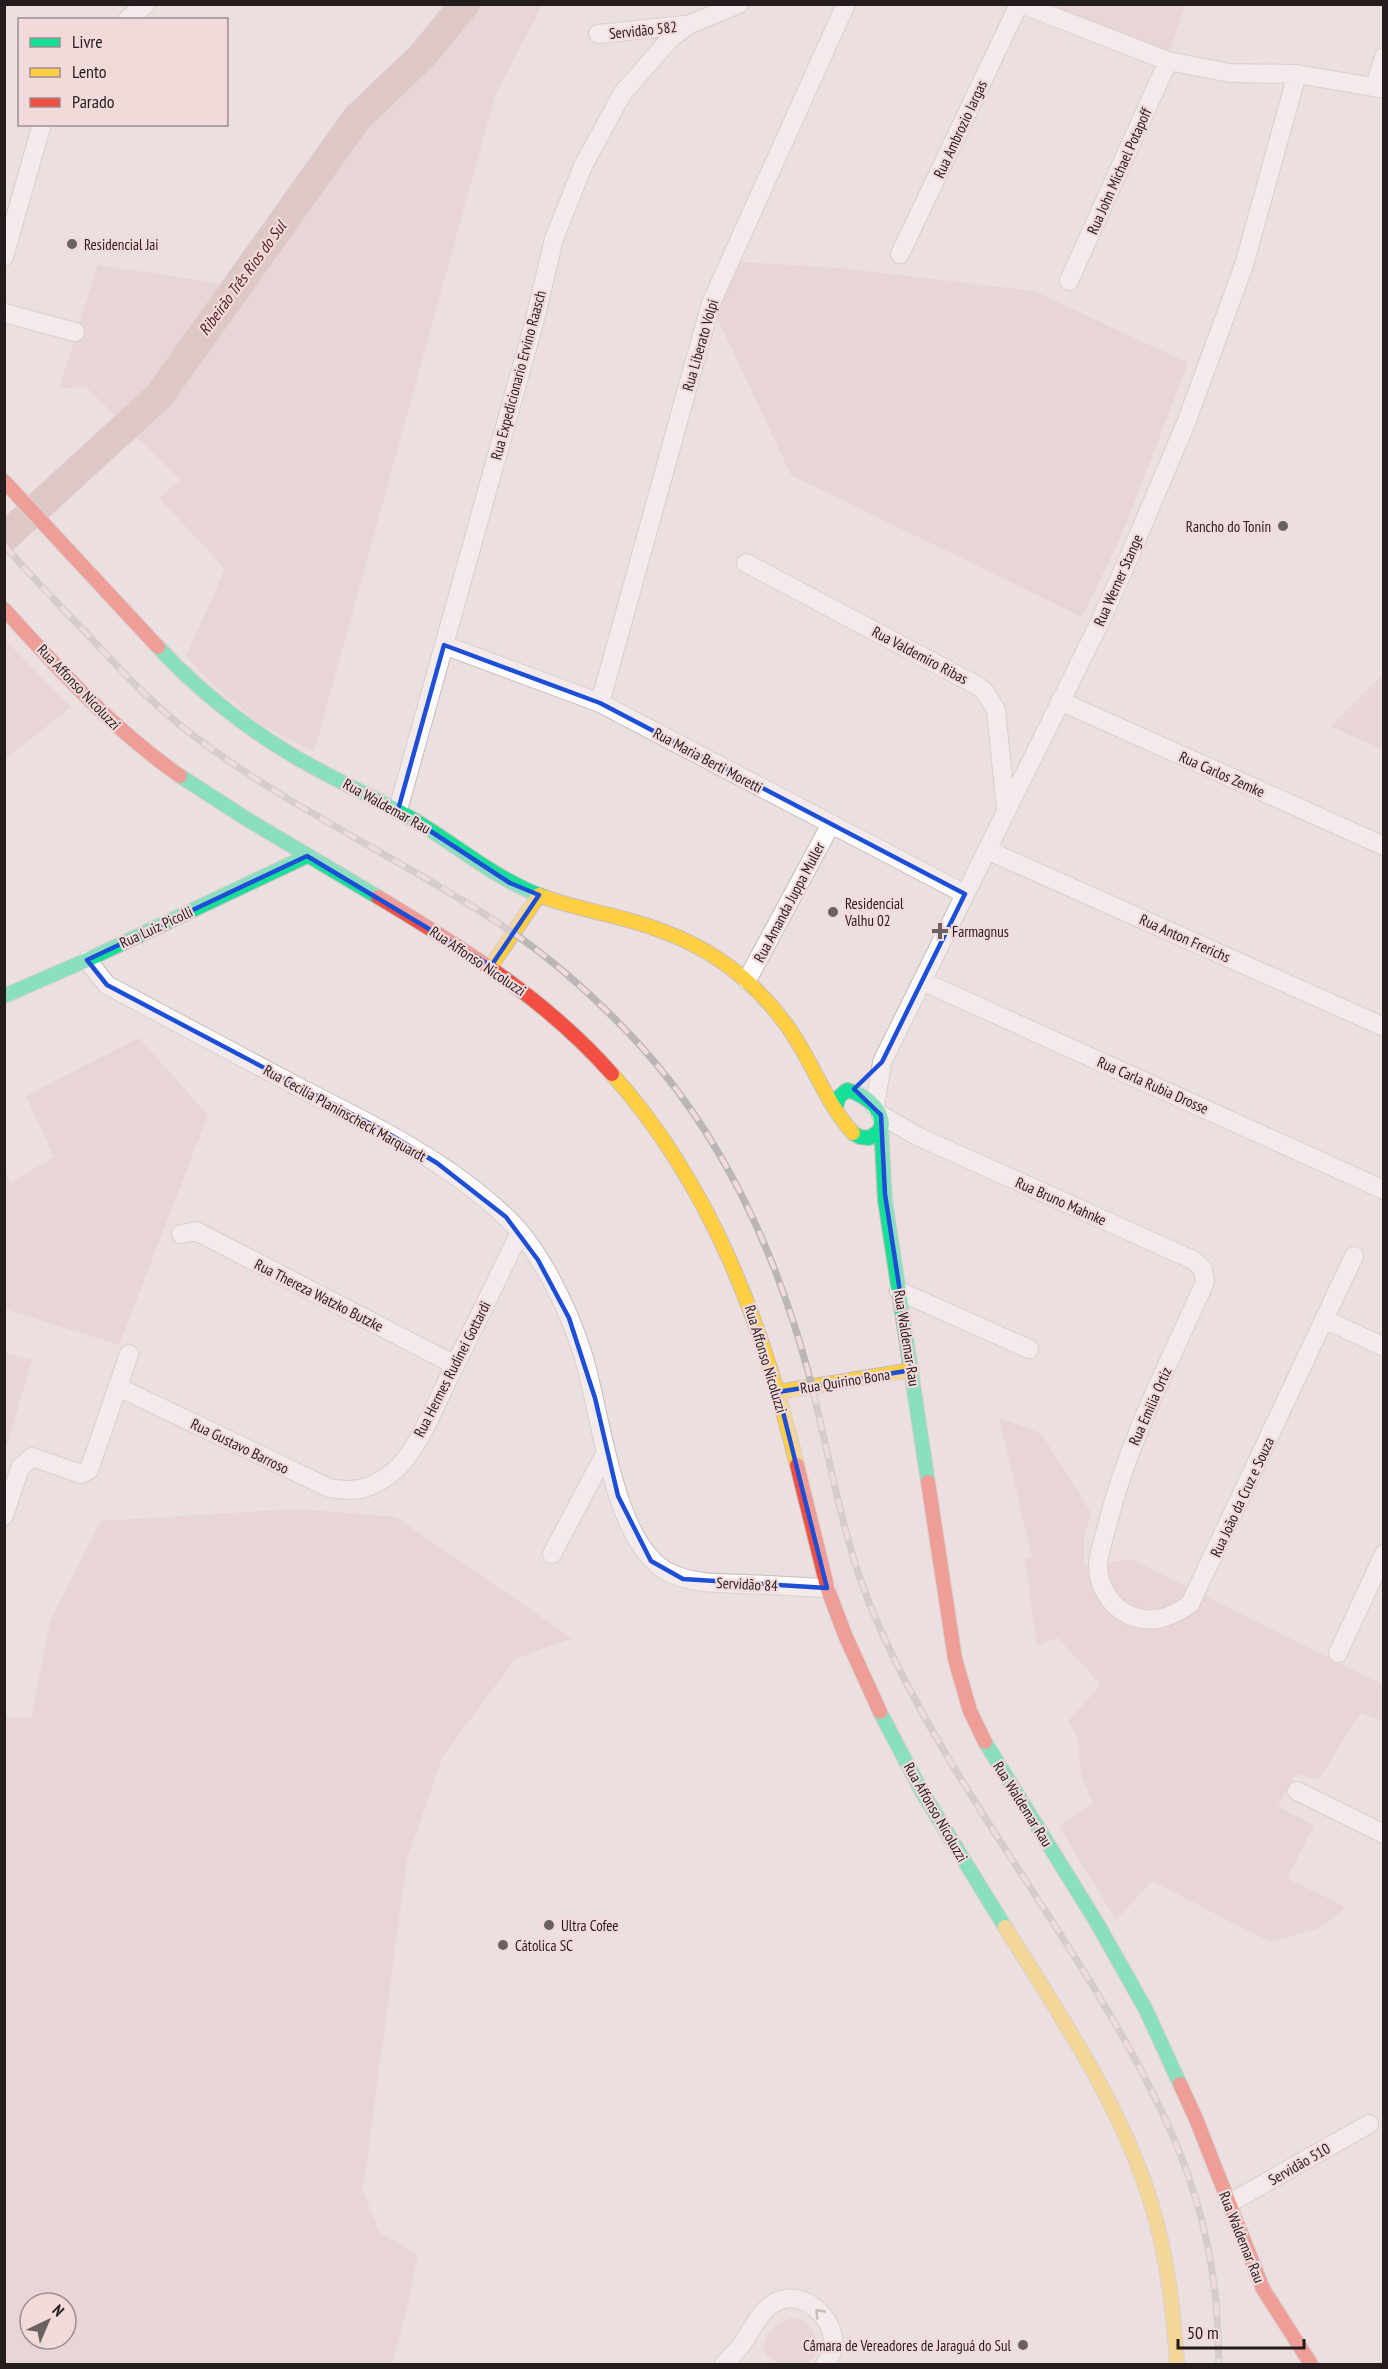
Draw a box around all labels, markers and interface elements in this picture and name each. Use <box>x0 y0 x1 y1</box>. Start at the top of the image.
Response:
street label: Servidão 582 <box>608 17 678 43</box>
legend <box>18 18 228 126</box>
text: Livre <box>72 30 103 53</box>
text: Lento <box>72 60 107 83</box>
street label: Rua Ambrozio Iargas <box>929 77 991 181</box>
text: Parado <box>72 90 115 113</box>
street label: Rua John Michael Potapoff <box>1083 104 1156 237</box>
water label: Ribeirão Três Rios do Sul <box>194 216 291 339</box>
place label: Residencial Jai <box>84 235 159 254</box>
marker: Residencial Jai <box>65 237 79 251</box>
street label: Rua Expedicionario Ervino Raasch <box>486 288 550 462</box>
street label: Rua Liberato Volpi <box>678 297 722 393</box>
place label: Rancho do Tonin <box>1186 517 1271 536</box>
marker: Rancho do Tonin <box>1276 519 1290 533</box>
street label: Rua Werner Stange <box>1089 531 1147 629</box>
street label: Rua Valdemiro Ribas <box>869 622 971 688</box>
street label: Rua Affonso Nicoluzzi <box>33 640 125 734</box>
street label: Rua Maria Berti Moretti <box>650 723 766 797</box>
street label: Rua Carlos Zemke <box>1176 747 1268 801</box>
street label: Rua Waldemar Rau <box>340 774 434 838</box>
street label: Rua Amanda Juppa Muller <box>749 838 829 965</box>
place label: Residencial Valhu 02 <box>844 894 904 930</box>
street label: Rua Luiz Picolli <box>116 902 196 952</box>
marker: Residencial Valhu 02 <box>826 905 840 919</box>
street label: Rua Anton Frerichs <box>1137 910 1233 966</box>
street label: Rua Affonso Nicoluzzi <box>426 922 530 1000</box>
place label: Farmagnus <box>952 922 1009 941</box>
marker: Farmagnus <box>933 924 947 938</box>
street label: Rua Carla Rubia Drosse <box>1094 1052 1212 1118</box>
street label: Rua Cecilia Planinscheck Marquardt <box>260 1060 430 1166</box>
street label: Rua Bruno Mahnke <box>1013 1173 1109 1229</box>
street label: Rua Thereza Watzko Butzke <box>251 1254 387 1336</box>
street label: Rua Waldemar Rau <box>890 1289 924 1387</box>
street label: Rua Hermes Rudinei Gottardi <box>409 1298 495 1440</box>
street label: Rua Affonso Nicoluzzi <box>741 1303 791 1415</box>
street label: Rua Emilia Ortiz <box>1124 1364 1176 1448</box>
street label: Rua Quirino Bona <box>799 1365 891 1397</box>
street label: Rua Gustavo Barroso <box>188 1414 292 1478</box>
street label: Rua João da Cruz e Souza <box>1206 1434 1278 1560</box>
street label: Servidão 84 <box>716 1573 778 1595</box>
street label: Rua Waldemar Rau <box>989 1758 1057 1850</box>
street label: Rua Affonso Nicoluzzi <box>900 1759 972 1865</box>
place label: Ultra Cofee <box>561 1916 619 1935</box>
marker: Ultra Cofee <box>542 1918 556 1932</box>
place label: Cátolica SC <box>515 1936 573 1955</box>
marker: Cátolica SC <box>496 1938 510 1952</box>
street label: Servidão 510 <box>1265 2139 1333 2189</box>
street label: Rua Waldemar Rau <box>1215 2188 1269 2286</box>
north arrow <box>18 2291 78 2351</box>
text: N <box>48 2300 68 2320</box>
one-way arrow <box>815 2309 826 2320</box>
scale bar <box>1178 2312 1304 2350</box>
text: 50 m <box>1187 2321 1219 2344</box>
place label: Câmara de Vereadores de Jaraguá do Sul <box>803 2336 1011 2355</box>
marker: Câmara de Vereadores de Jaraguá do Sul <box>1016 2338 1030 2352</box>

